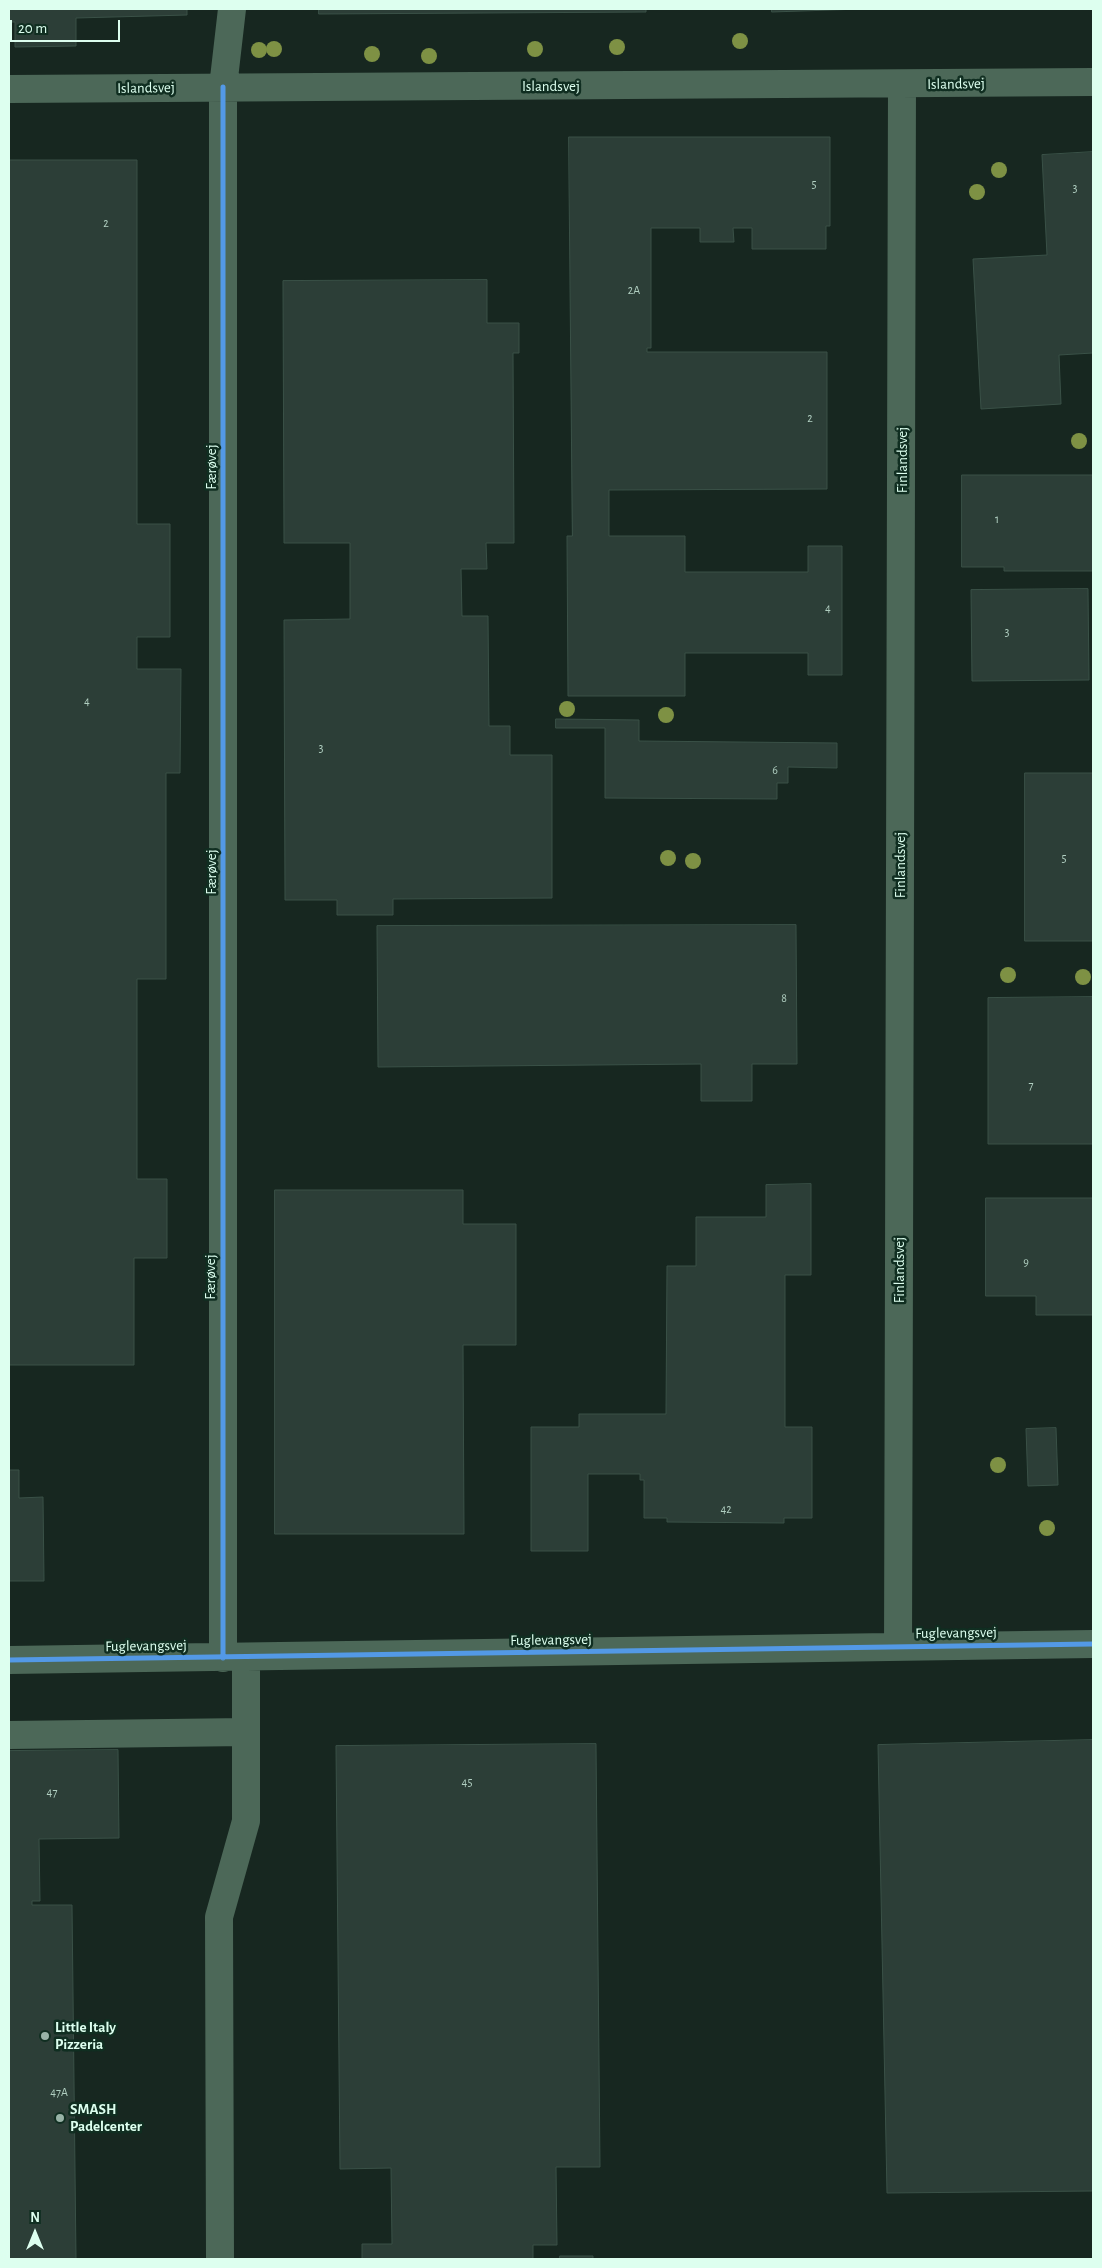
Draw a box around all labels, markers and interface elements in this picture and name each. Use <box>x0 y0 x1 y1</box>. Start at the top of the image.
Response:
scale bar <box>12 10 122 42</box>
text: 20 m <box>18 21 47 36</box>
street label: Islandsvej <box>927 74 985 94</box>
street label: Islandsvej <box>522 77 580 95</box>
street label: Islandsvej <box>117 78 175 98</box>
house number: 5 <box>811 177 817 191</box>
house number: 3 <box>1073 181 1077 195</box>
house number: 2 <box>103 216 109 230</box>
house number: 2A <box>628 283 640 297</box>
house number: 2 <box>807 411 813 425</box>
street label: Finlandsvej <box>893 427 911 493</box>
street label: Færøvej <box>202 444 220 490</box>
house number: 1 <box>995 512 999 526</box>
house number: 4 <box>825 601 831 615</box>
house number: 3 <box>1005 625 1009 639</box>
house number: 4 <box>84 694 90 708</box>
house number: 3 <box>319 741 323 755</box>
house number: 6 <box>772 763 778 777</box>
street label: Finlandsvej <box>891 832 909 898</box>
street label: Færøvej <box>202 849 220 895</box>
house number: 5 <box>1061 851 1067 865</box>
house number: 8 <box>781 991 787 1005</box>
house number: 7 <box>1028 1078 1034 1092</box>
street label: Finlandsvej <box>890 1237 908 1303</box>
street label: Færøvej <box>201 1254 219 1300</box>
house number: 9 <box>1023 1255 1029 1269</box>
house number: 42 <box>720 1502 732 1516</box>
street label: Fuglevangsvej <box>915 1623 997 1643</box>
street label: Fuglevangsvej <box>510 1630 592 1650</box>
street label: Fuglevangsvej <box>105 1636 187 1656</box>
house number: 45 <box>462 1775 472 1789</box>
house number: 47 <box>47 1785 57 1799</box>
place label: Little Italy Pizzeria <box>55 2018 116 2053</box>
marker: Little Italy Pizzeria <box>39 2030 51 2042</box>
house number: 47A <box>50 2085 68 2099</box>
place label: SMASH Padelcenter <box>70 2100 142 2135</box>
marker: SMASH Padelcenter <box>54 2112 66 2124</box>
north arrow <box>10 2208 60 2258</box>
text: N <box>30 2211 40 2225</box>

